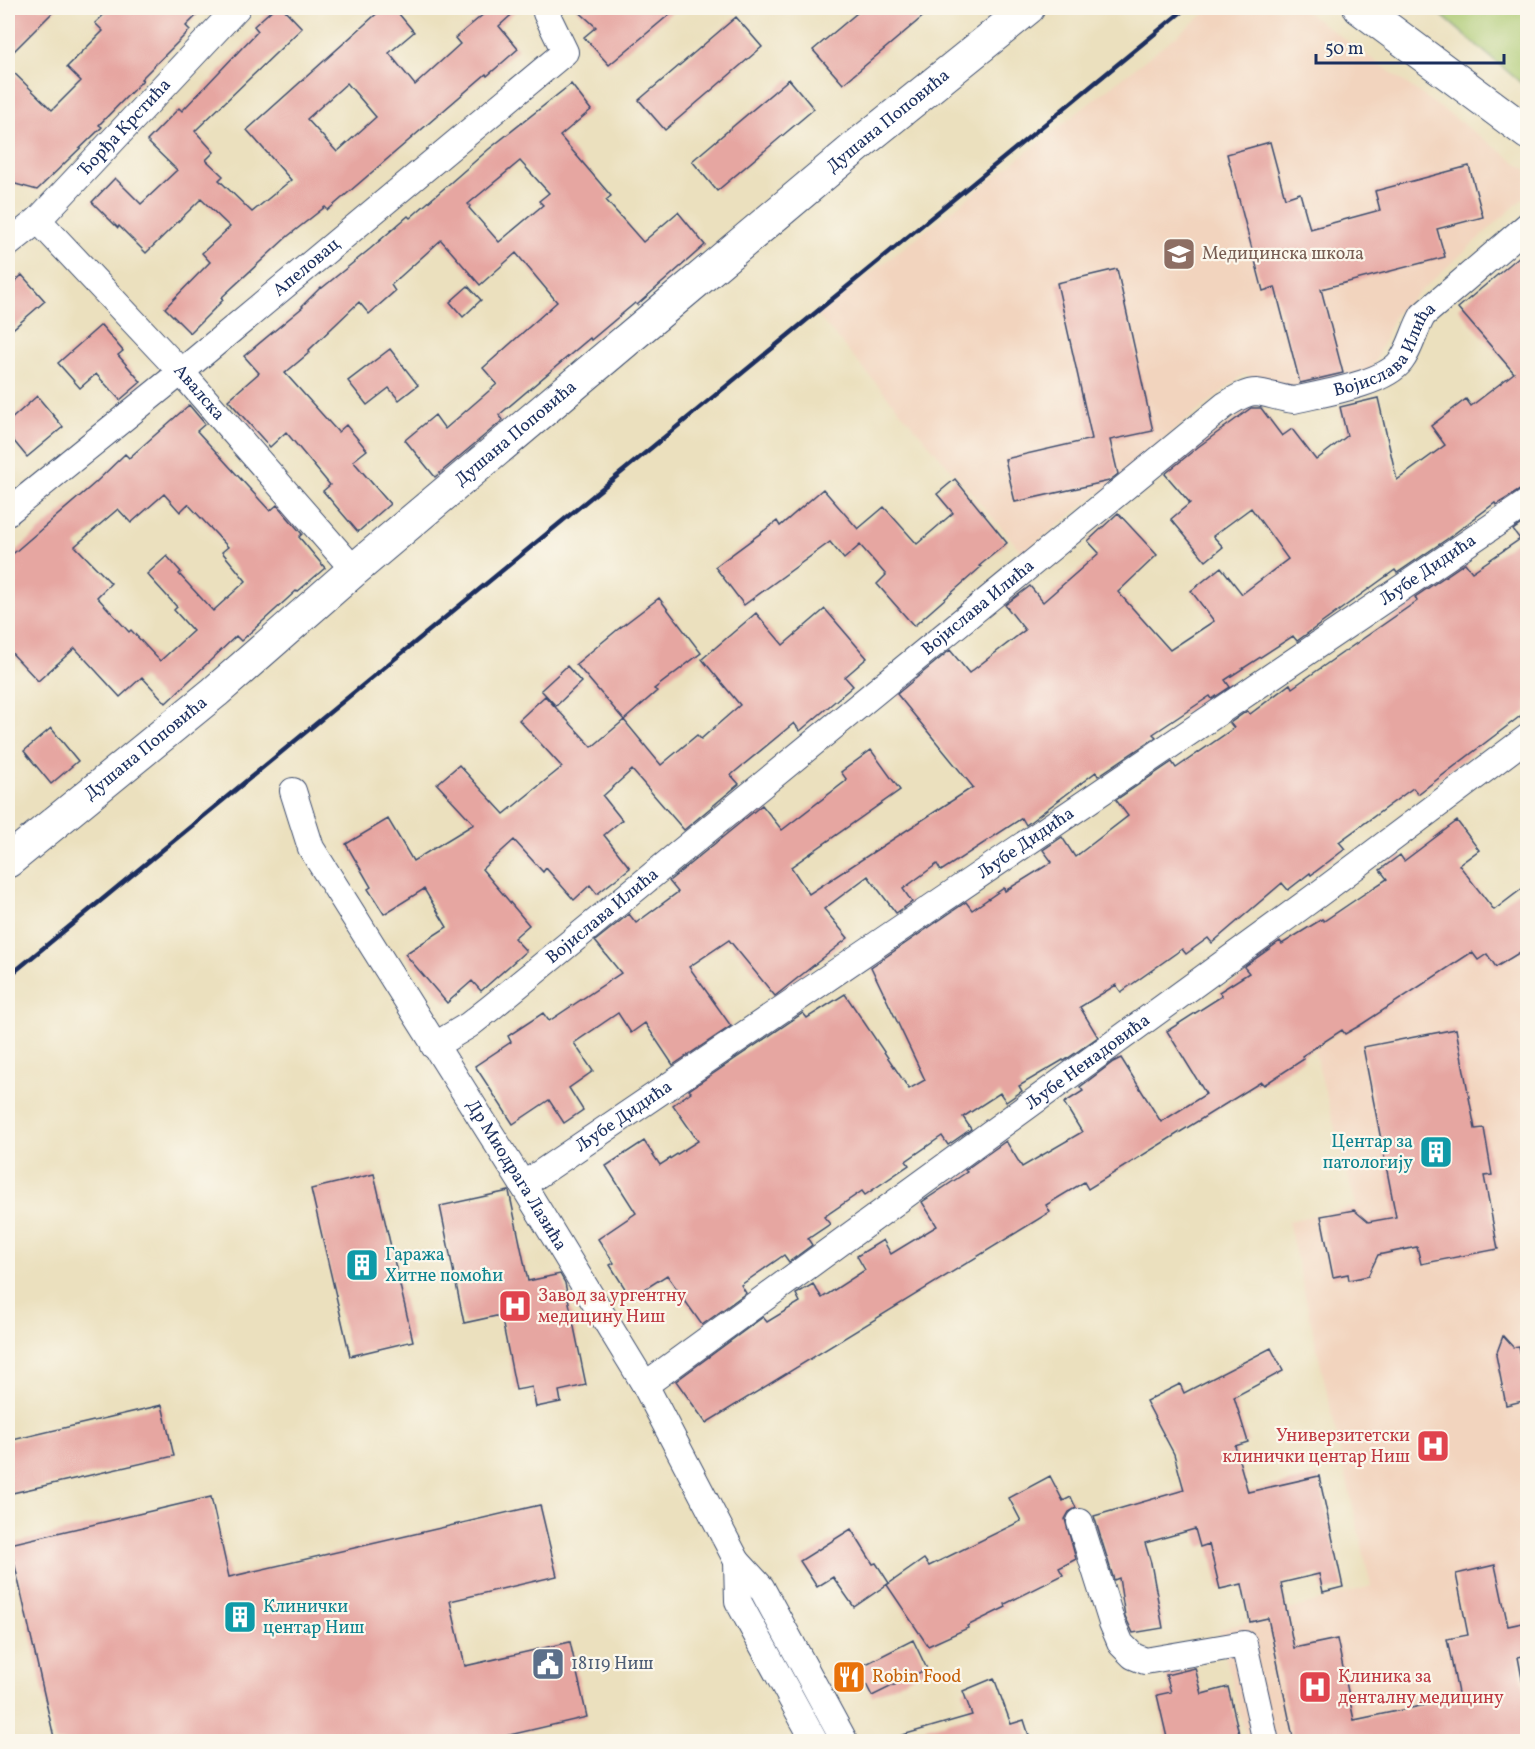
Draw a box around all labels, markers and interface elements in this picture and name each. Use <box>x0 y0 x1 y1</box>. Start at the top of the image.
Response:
scale bar <box>1316 27 1504 65</box>
text: 50 m <box>1325 37 1364 62</box>
street label: Душана Поповића <box>821 63 955 179</box>
street label: Ђорђа Крстића <box>72 73 177 182</box>
street label: Апеловац <box>268 232 345 303</box>
school or university icon: Медицинска школа <box>1161 236 1197 272</box>
place label: Медицинска школа <box>1202 242 1364 267</box>
street label: Војислава Илића <box>1331 297 1442 403</box>
street label: Авалска <box>167 359 231 426</box>
street label: Душана Поповића <box>450 375 582 492</box>
street label: Љубе Дидића <box>1374 528 1481 612</box>
street label: Војислава Илића <box>916 554 1040 662</box>
street label: Душана Поповића <box>79 690 213 806</box>
street label: Љубе Дидића <box>972 801 1079 885</box>
street label: Војислава Илића <box>541 862 664 970</box>
street label: Љубе Ненадовића <box>1020 1008 1155 1116</box>
street label: Љубе Дидића <box>570 1074 677 1158</box>
street label: Др Миодрага Лазића <box>460 1095 573 1256</box>
place label: Центар за патологију <box>1323 1130 1413 1176</box>
building icon: Центар за патологију <box>1418 1134 1454 1170</box>
place label: Гаража Хитне помоћи <box>385 1243 503 1289</box>
building icon: Гаража Хитне помоћи <box>344 1247 380 1283</box>
place label: Завод за ургентну медицину Ниш <box>538 1284 686 1330</box>
hospital icon: Завод за ургентну медицину Ниш <box>497 1288 533 1324</box>
place label: Универзитетски клинички центар Ниш <box>1222 1424 1410 1470</box>
hospital icon: Универзитетски клинички центар Ниш <box>1415 1428 1451 1464</box>
place label: Клинички центар Ниш <box>263 1595 364 1641</box>
building icon: Клинички центар Ниш <box>222 1599 258 1635</box>
public building icon: 18119 Ниш <box>530 1646 566 1682</box>
place label: 18119 Ниш <box>571 1652 654 1677</box>
restaurant icon: Robin Food <box>831 1659 867 1695</box>
place label: Robin Food <box>872 1665 961 1690</box>
place label: Клиника за денталну медицину <box>1338 1665 1504 1711</box>
hospital icon: Клиника за денталну медицину <box>1297 1669 1333 1705</box>

